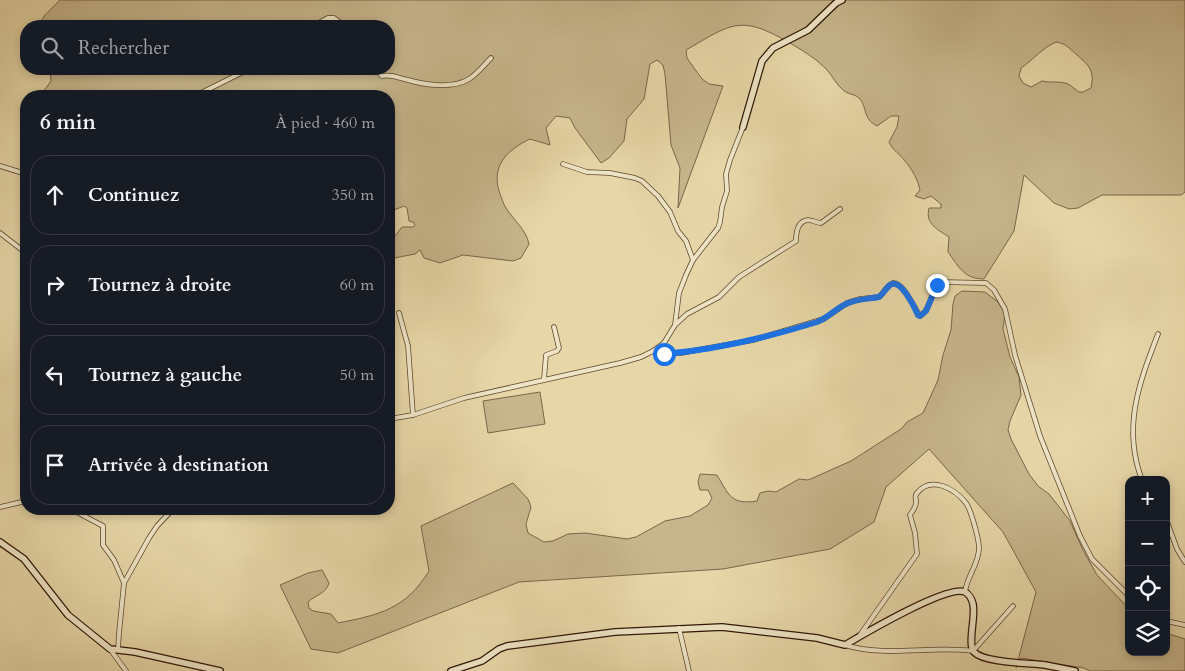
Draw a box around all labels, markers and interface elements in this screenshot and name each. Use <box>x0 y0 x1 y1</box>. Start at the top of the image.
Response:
search box <box>20 20 395 75</box>
icon: search <box>38 34 66 62</box>
text: Rechercher <box>78 35 169 61</box>
text: 6 min <box>40 108 96 137</box>
text: À pied · 460 m <box>275 112 375 134</box>
icon: ahead <box>41 181 69 209</box>
text: Continuez <box>88 182 179 208</box>
text: 350 m <box>332 184 374 206</box>
icon: right <box>41 271 69 299</box>
text: Tournez à droite <box>88 272 231 298</box>
text: 60 m <box>340 274 374 296</box>
route end <box>926 274 949 297</box>
route start <box>653 343 676 366</box>
icon: left <box>41 361 69 389</box>
text: Tournez à gauche <box>88 362 242 388</box>
text: 50 m <box>340 364 374 386</box>
icon: arrive <box>41 451 69 479</box>
text: Arrivée à destination <box>88 452 269 478</box>
map controls <box>1125 476 1170 656</box>
button: + <box>1125 476 1170 521</box>
button: − <box>1125 521 1170 566</box>
button: locate <box>1125 566 1170 611</box>
button: layers <box>1125 611 1170 656</box>

